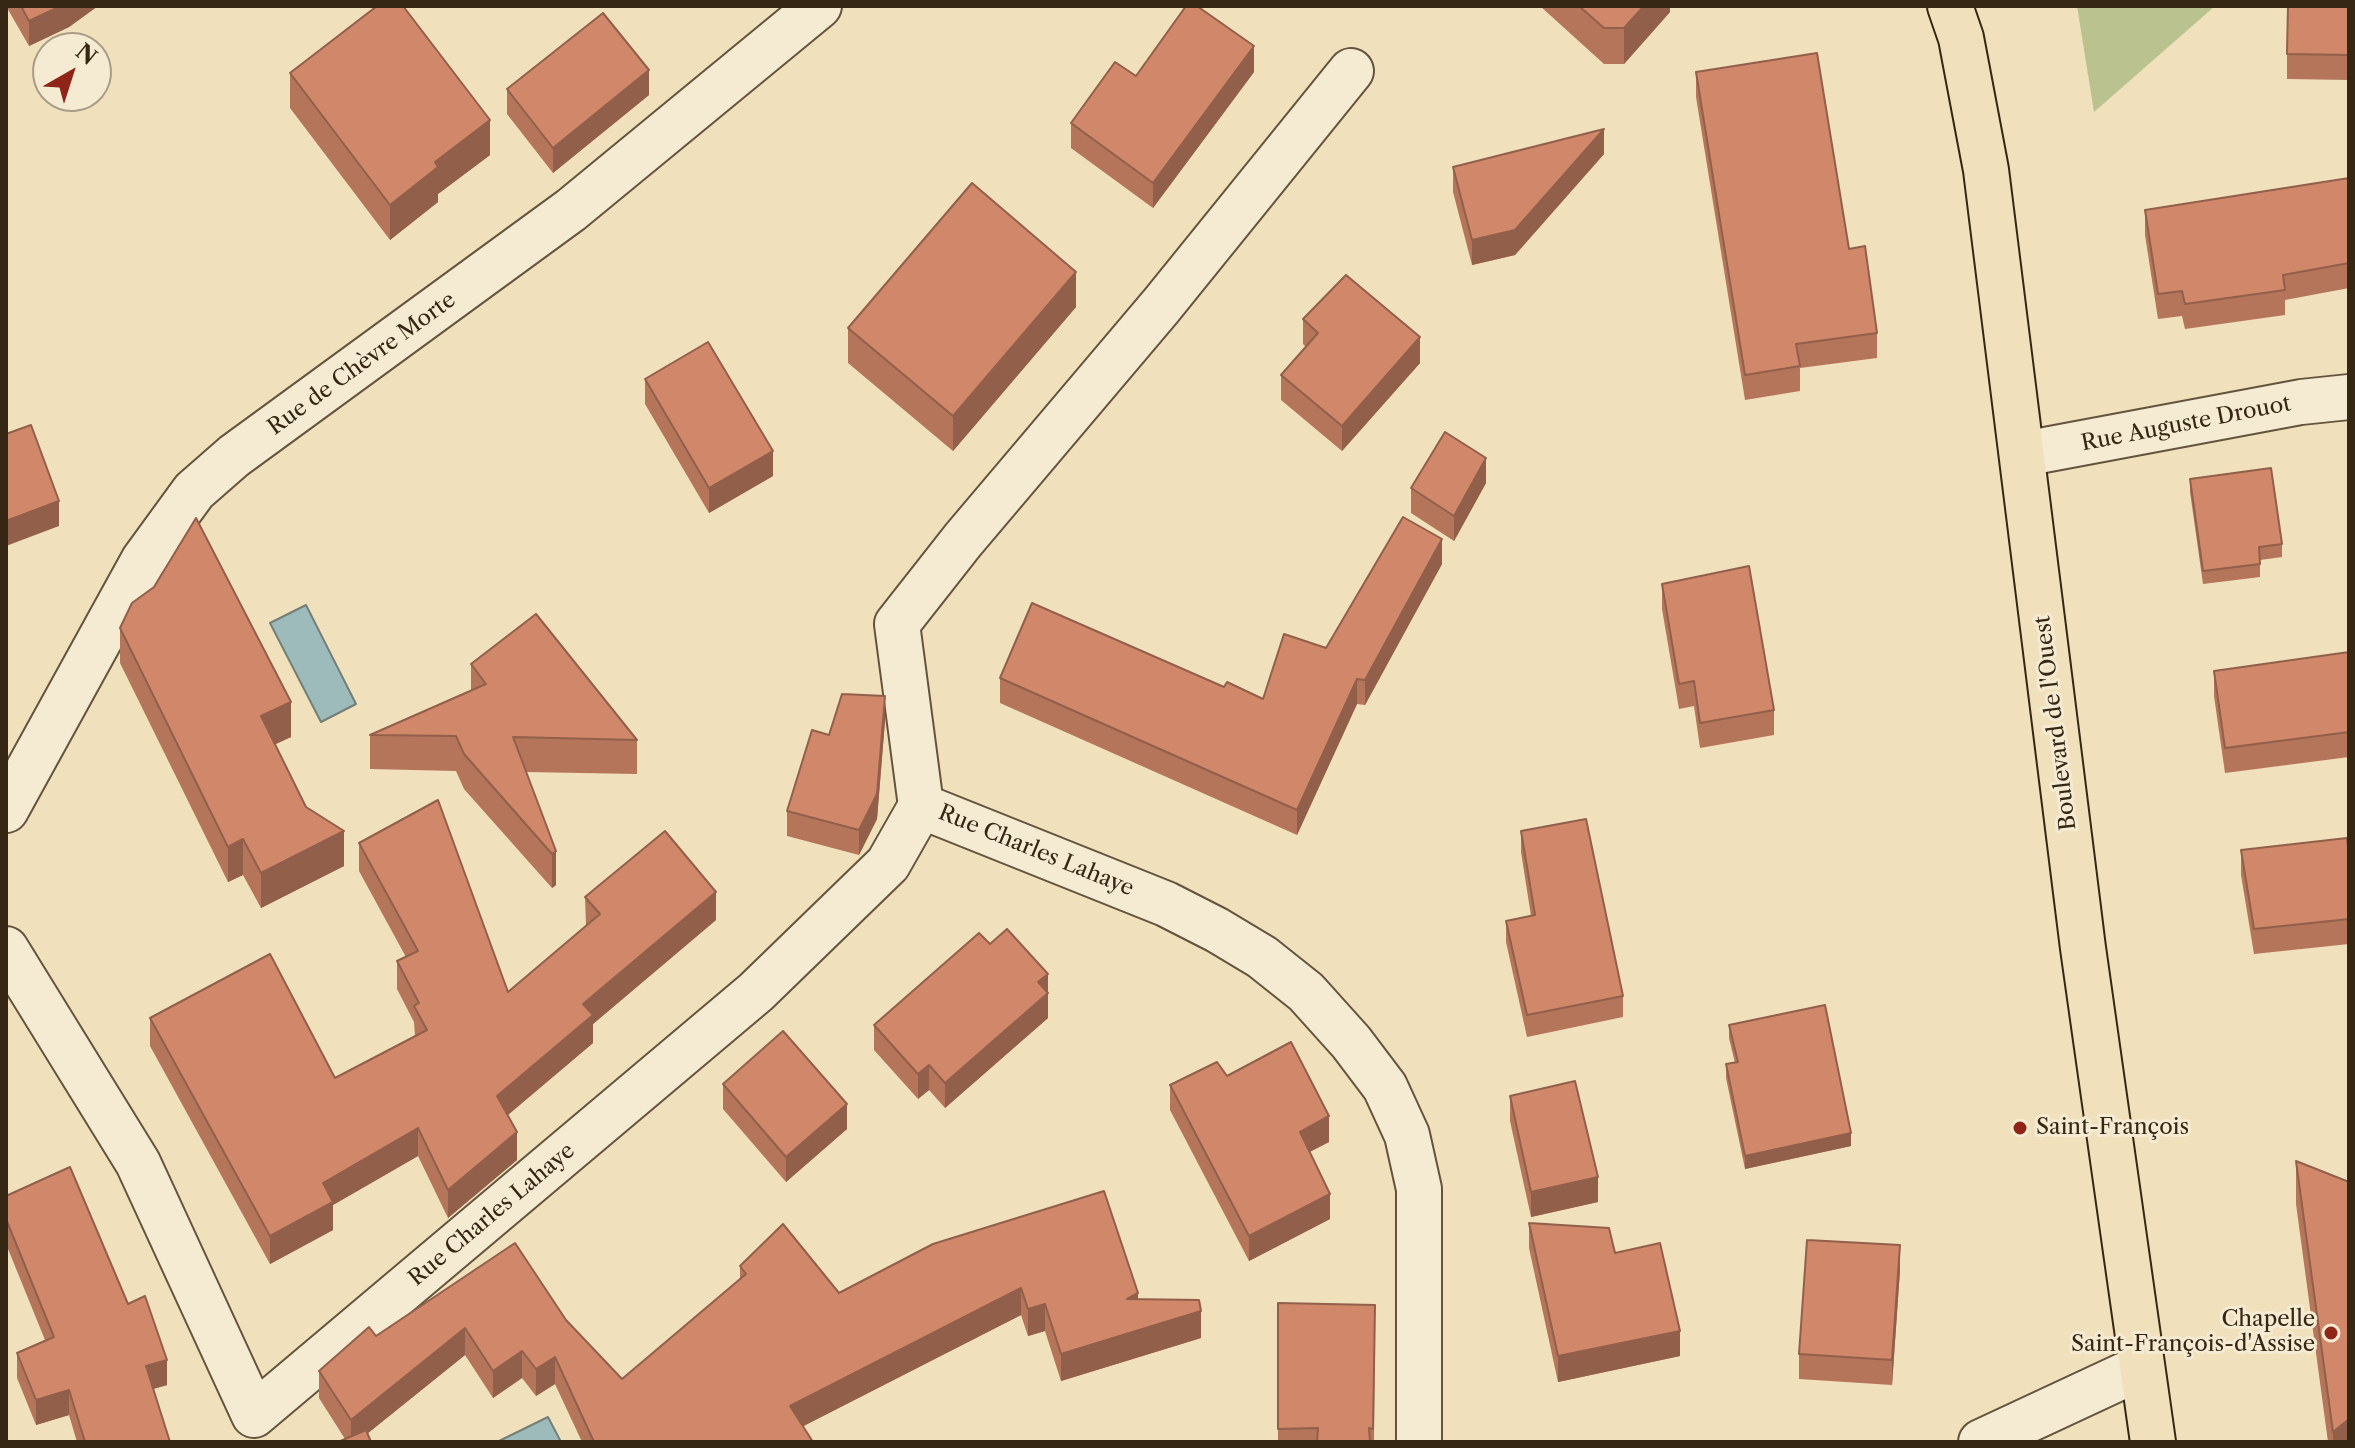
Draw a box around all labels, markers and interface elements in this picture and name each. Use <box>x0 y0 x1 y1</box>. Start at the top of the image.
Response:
north arrow <box>32 32 112 112</box>
text: N <box>70 38 102 71</box>
street label: Rue de Chèvre Morte <box>263 287 461 441</box>
street label: Rue Auguste Drouot <box>2079 391 2293 457</box>
street label: Boulevard de l'Ouest <box>2030 614 2082 832</box>
street label: Rue Charles Lahaye <box>934 800 1138 902</box>
place label: Saint-François <box>2036 1115 2189 1141</box>
marker: Saint-François <box>2011 1119 2029 1137</box>
street label: Rue Charles Lahaye <box>404 1138 580 1292</box>
place label: Chapelle Saint-François-d'Assise <box>2071 1307 2315 1358</box>
marker: Chapelle Saint-François-d'Assise <box>2322 1324 2340 1342</box>

